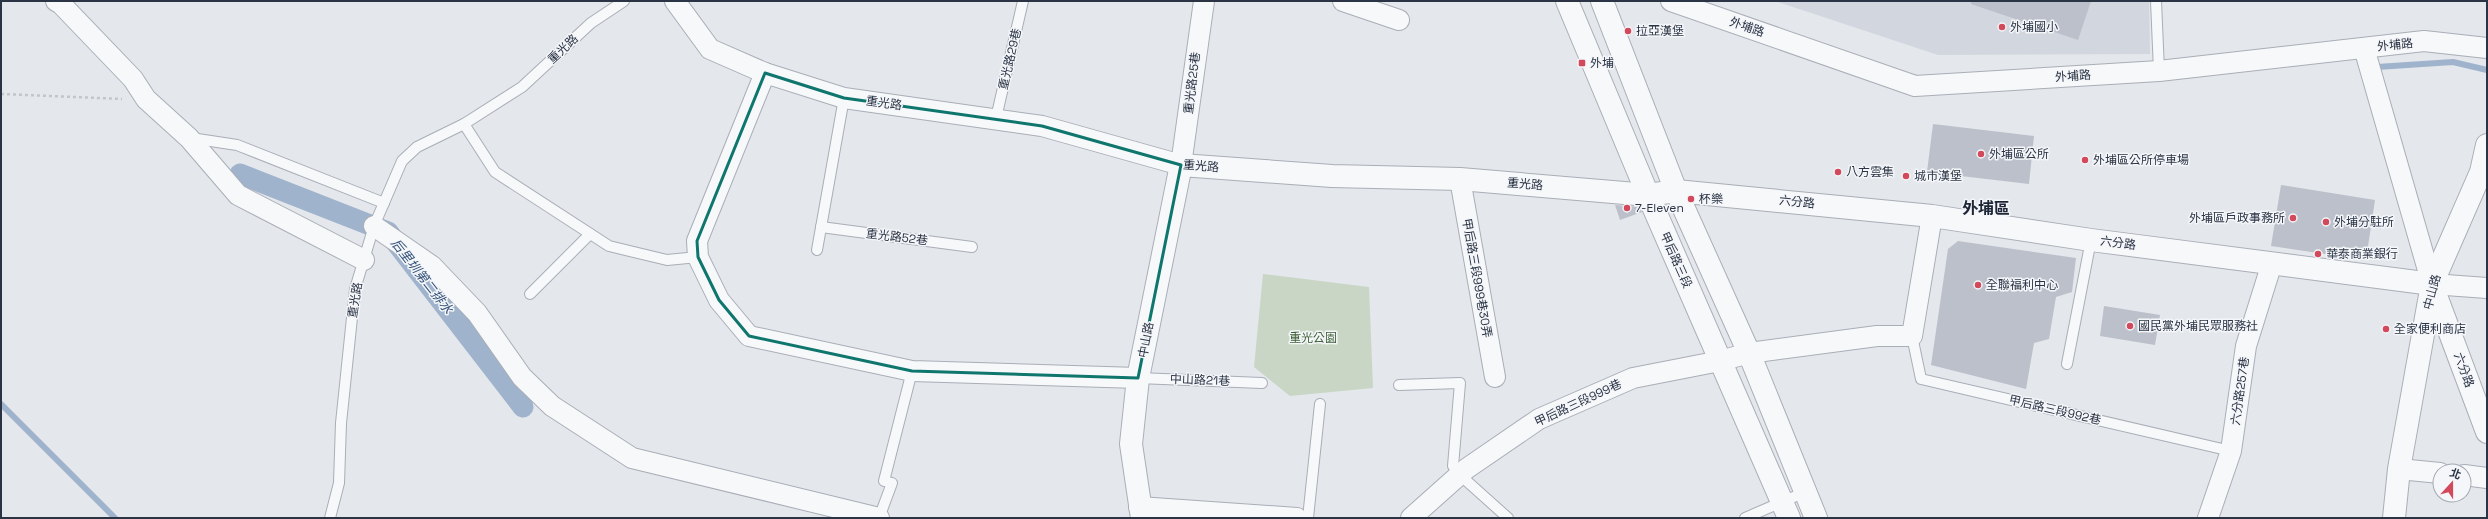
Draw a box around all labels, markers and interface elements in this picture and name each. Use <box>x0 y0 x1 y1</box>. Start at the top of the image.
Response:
street label: 外埔路 <box>1727 14 1767 40</box>
place label: 外埔國小 <box>2010 19 2058 35</box>
marker: 外埔國小 <box>1997 22 2007 32</box>
place label: 拉亞漢堡 <box>1636 23 1684 39</box>
marker: 拉亞漢堡 <box>1623 26 1633 36</box>
street label: 重光路29巷 <box>995 27 1025 91</box>
street label: 重光路 <box>544 31 582 67</box>
street label: 外埔路 <box>2376 35 2414 55</box>
street label: 重光路25巷 <box>1180 51 1204 115</box>
place label: 外埔 <box>1590 55 1614 71</box>
marker: 外埔 <box>1577 58 1587 68</box>
street label: 外埔路 <box>2054 67 2092 85</box>
street label: 重光路 <box>865 93 903 113</box>
place label: 外埔區公所 <box>1989 146 2049 162</box>
marker: 外埔區公所 <box>1976 149 1986 159</box>
place label: 外埔區公所停車場 <box>2093 152 2189 168</box>
marker: 外埔區公所停車場 <box>2080 155 2090 165</box>
street label: 重光路 <box>1182 156 1220 176</box>
place label: 八方雲集 <box>1846 164 1894 180</box>
marker: 八方雲集 <box>1833 167 1843 177</box>
place label: 城市漢堡 <box>1914 168 1962 184</box>
marker: 城市漢堡 <box>1901 171 1911 181</box>
street label: 重光路 <box>1506 174 1544 194</box>
place label: 杯樂 <box>1699 191 1723 207</box>
street label: 六分路 <box>1778 192 1816 212</box>
marker: 杯樂 <box>1686 194 1696 204</box>
district label: 外埔區 <box>1962 198 2010 219</box>
place label: 7-Eleven <box>1635 200 1684 216</box>
marker: 7-Eleven <box>1622 203 1632 213</box>
place label: 外埔區戶政事務所 <box>2189 210 2285 226</box>
marker: 外埔區戶政事務所 <box>2288 213 2298 223</box>
place label: 外埔分駐所 <box>2334 214 2394 230</box>
street label: 甲后路三段999巷30弄 <box>1459 217 1495 339</box>
marker: 外埔分駐所 <box>2321 217 2331 227</box>
street label: 重光路52巷 <box>865 225 929 249</box>
street label: 甲后路三段 <box>1656 229 1696 291</box>
street label: 六分路 <box>2099 233 2137 253</box>
water label: 后里圳第二排水 <box>387 235 457 318</box>
place label: 華泰商業銀行 <box>2326 246 2398 262</box>
marker: 華泰商業銀行 <box>2313 249 2323 259</box>
street label: 中山路 <box>2420 273 2444 311</box>
place label: 全聯福利中心 <box>1986 277 2058 293</box>
marker: 全聯福利中心 <box>1973 280 1983 290</box>
street label: 重光路 <box>344 281 366 319</box>
place label: 國民黨外埔民眾服務社 <box>2138 318 2258 334</box>
street label: 中山路 <box>1135 321 1157 359</box>
marker: 國民黨外埔民眾服務社 <box>2125 321 2135 331</box>
place label: 全家便利商店 <box>2394 321 2466 337</box>
marker: 全家便利商店 <box>2381 324 2391 334</box>
park label: 重光公園 <box>1289 330 1337 346</box>
street label: 六分路 <box>2450 350 2478 390</box>
street label: 六分路257巷 <box>2227 356 2253 426</box>
street label: 中山路21巷 <box>1170 371 1230 389</box>
street label: 甲后路三段999巷 <box>1532 376 1624 430</box>
street label: 甲后路三段992巷 <box>2007 392 2103 428</box>
north arrow <box>2432 463 2472 503</box>
text: 北 <box>2448 465 2463 482</box>

